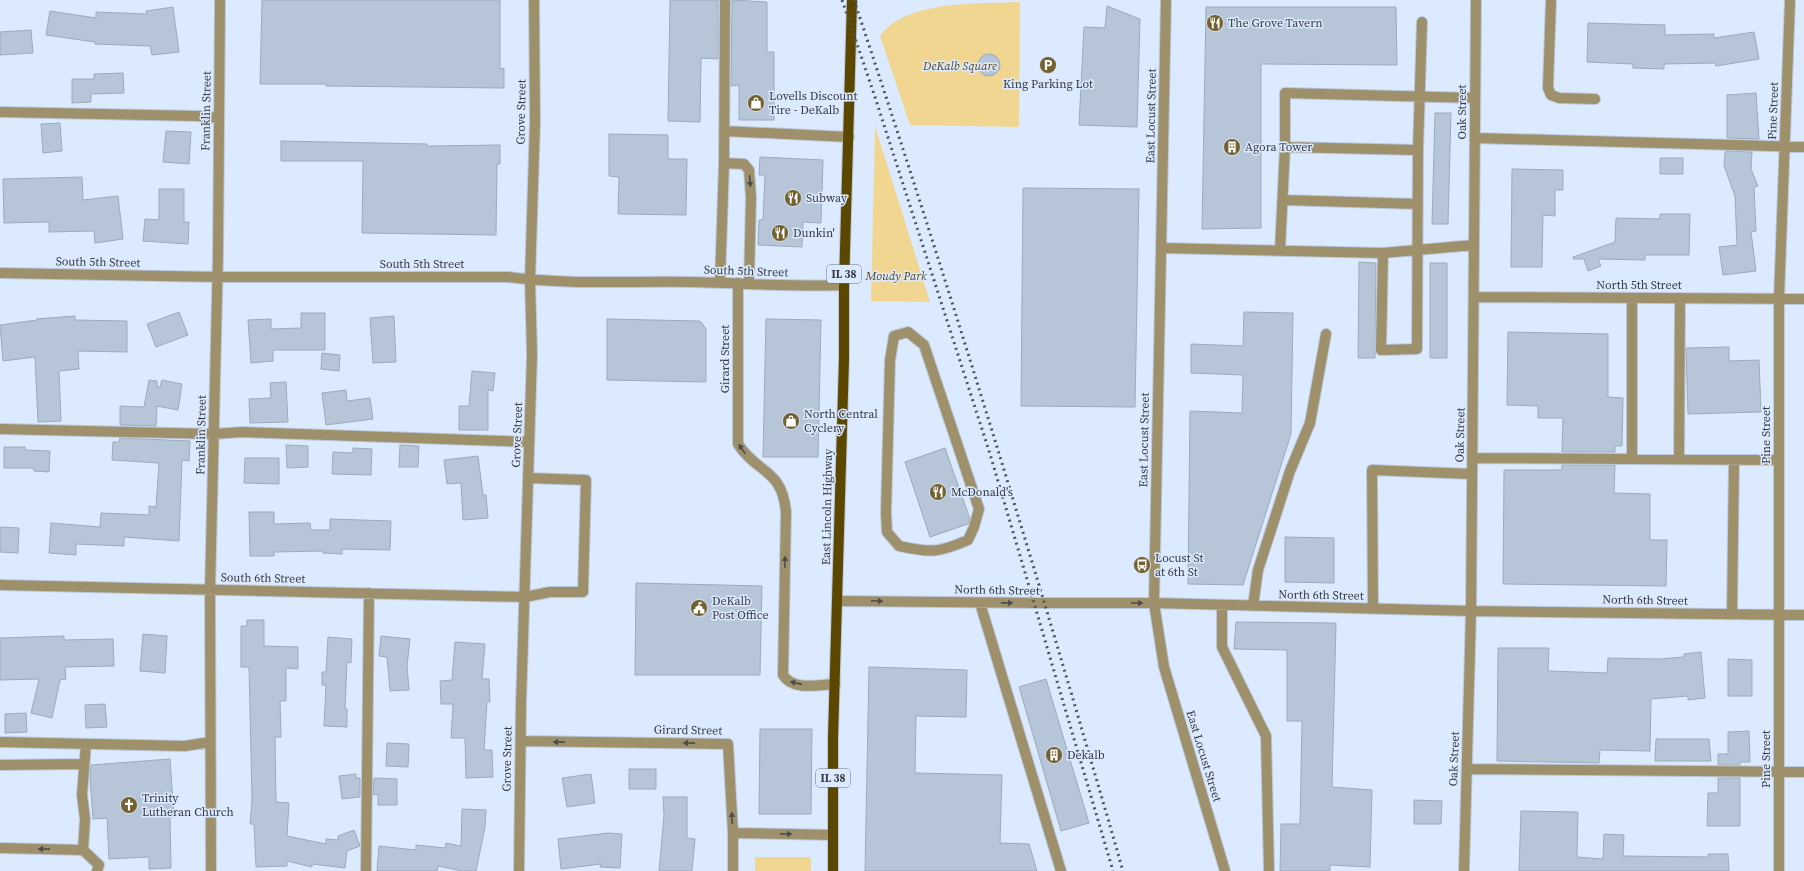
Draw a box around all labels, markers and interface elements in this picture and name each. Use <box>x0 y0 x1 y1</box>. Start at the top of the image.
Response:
restaurant icon: The Grove Tavern <box>1205 13 1225 33</box>
place label: The Grove Tavern <box>1228 15 1323 31</box>
parking icon: King Parking Lot <box>1038 55 1058 75</box>
park label: DeKalb Square <box>922 58 997 74</box>
street label: East Locust Street <box>1142 68 1160 164</box>
street label: Franklin Street <box>197 71 215 151</box>
place label: King Parking Lot <box>1003 76 1093 92</box>
street label: Grove Street <box>512 79 530 145</box>
street label: Pine Street <box>1764 82 1782 140</box>
street label: Oak Street <box>1454 84 1470 139</box>
place label: Lovells Discount Tire - DeKalb <box>769 88 858 118</box>
shop icon: Lovells Discount Tire - DeKalb <box>746 93 766 113</box>
building icon: Agora Tower <box>1222 137 1242 157</box>
place label: Agora Tower <box>1245 139 1312 155</box>
one-way arrow <box>746 175 753 187</box>
restaurant icon: Subway <box>783 188 803 208</box>
place label: Subway <box>806 190 848 206</box>
restaurant icon: Dunkin' <box>770 223 790 243</box>
place label: Dunkin' <box>793 225 835 241</box>
street label: South 5th Street <box>56 253 140 271</box>
street label: South 5th Street <box>380 256 464 272</box>
street label: South 5th Street <box>704 262 789 280</box>
road number: IL 38 <box>827 265 861 283</box>
park label: Moudy Park <box>864 268 927 284</box>
street label: North 5th Street <box>1596 277 1682 293</box>
street label: Girard Street <box>717 325 733 393</box>
street label: East Locust Street <box>1135 392 1153 488</box>
street label: Franklin Street <box>192 395 210 475</box>
street label: Grove Street <box>508 402 526 468</box>
place label: North Central Cyclery <box>804 406 878 436</box>
street label: Pine Street <box>1758 406 1774 464</box>
street label: Oak Street <box>1452 407 1468 463</box>
shop icon: North Central Cyclery <box>781 411 801 431</box>
one-way arrow <box>738 444 746 455</box>
street label: East Lincoln Highway <box>818 448 836 565</box>
restaurant icon: McDonald's <box>928 482 948 502</box>
place label: McDonald's <box>951 484 1013 500</box>
place label: Locust St at 6th St <box>1155 550 1204 580</box>
one-way arrow <box>782 555 788 568</box>
bus stop icon: Locust St at 6th St <box>1132 555 1152 575</box>
street label: South 6th Street <box>221 569 305 587</box>
street label: North 6th Street <box>954 581 1040 599</box>
street label: North 6th Street <box>1278 586 1364 604</box>
street label: North 6th Street <box>1602 591 1688 609</box>
place label: DeKalb Post Office <box>712 593 769 623</box>
one-way arrow <box>871 597 883 604</box>
public building icon: DeKalb Post Office <box>689 598 709 618</box>
one-way arrow <box>1001 600 1014 606</box>
one-way arrow <box>1131 600 1144 606</box>
one-way arrow <box>790 680 803 686</box>
street label: East Locust Street <box>1182 708 1226 804</box>
street label: Girard Street <box>654 721 722 739</box>
street label: Grove Street <box>498 726 516 792</box>
street label: Pine Street <box>1758 730 1774 788</box>
street label: Oak Street <box>1445 731 1463 787</box>
one-way arrow <box>552 739 565 745</box>
one-way arrow <box>682 740 695 746</box>
building icon: Dekalb <box>1044 745 1064 765</box>
place label: Dekalb <box>1067 747 1105 763</box>
road number: IL 38 <box>816 769 850 787</box>
place label: Trinity Lutheran Church <box>142 790 234 820</box>
church icon: Trinity Lutheran Church <box>119 795 139 815</box>
one-way arrow <box>729 812 736 824</box>
one-way arrow <box>780 831 792 838</box>
one-way arrow <box>37 846 50 852</box>

